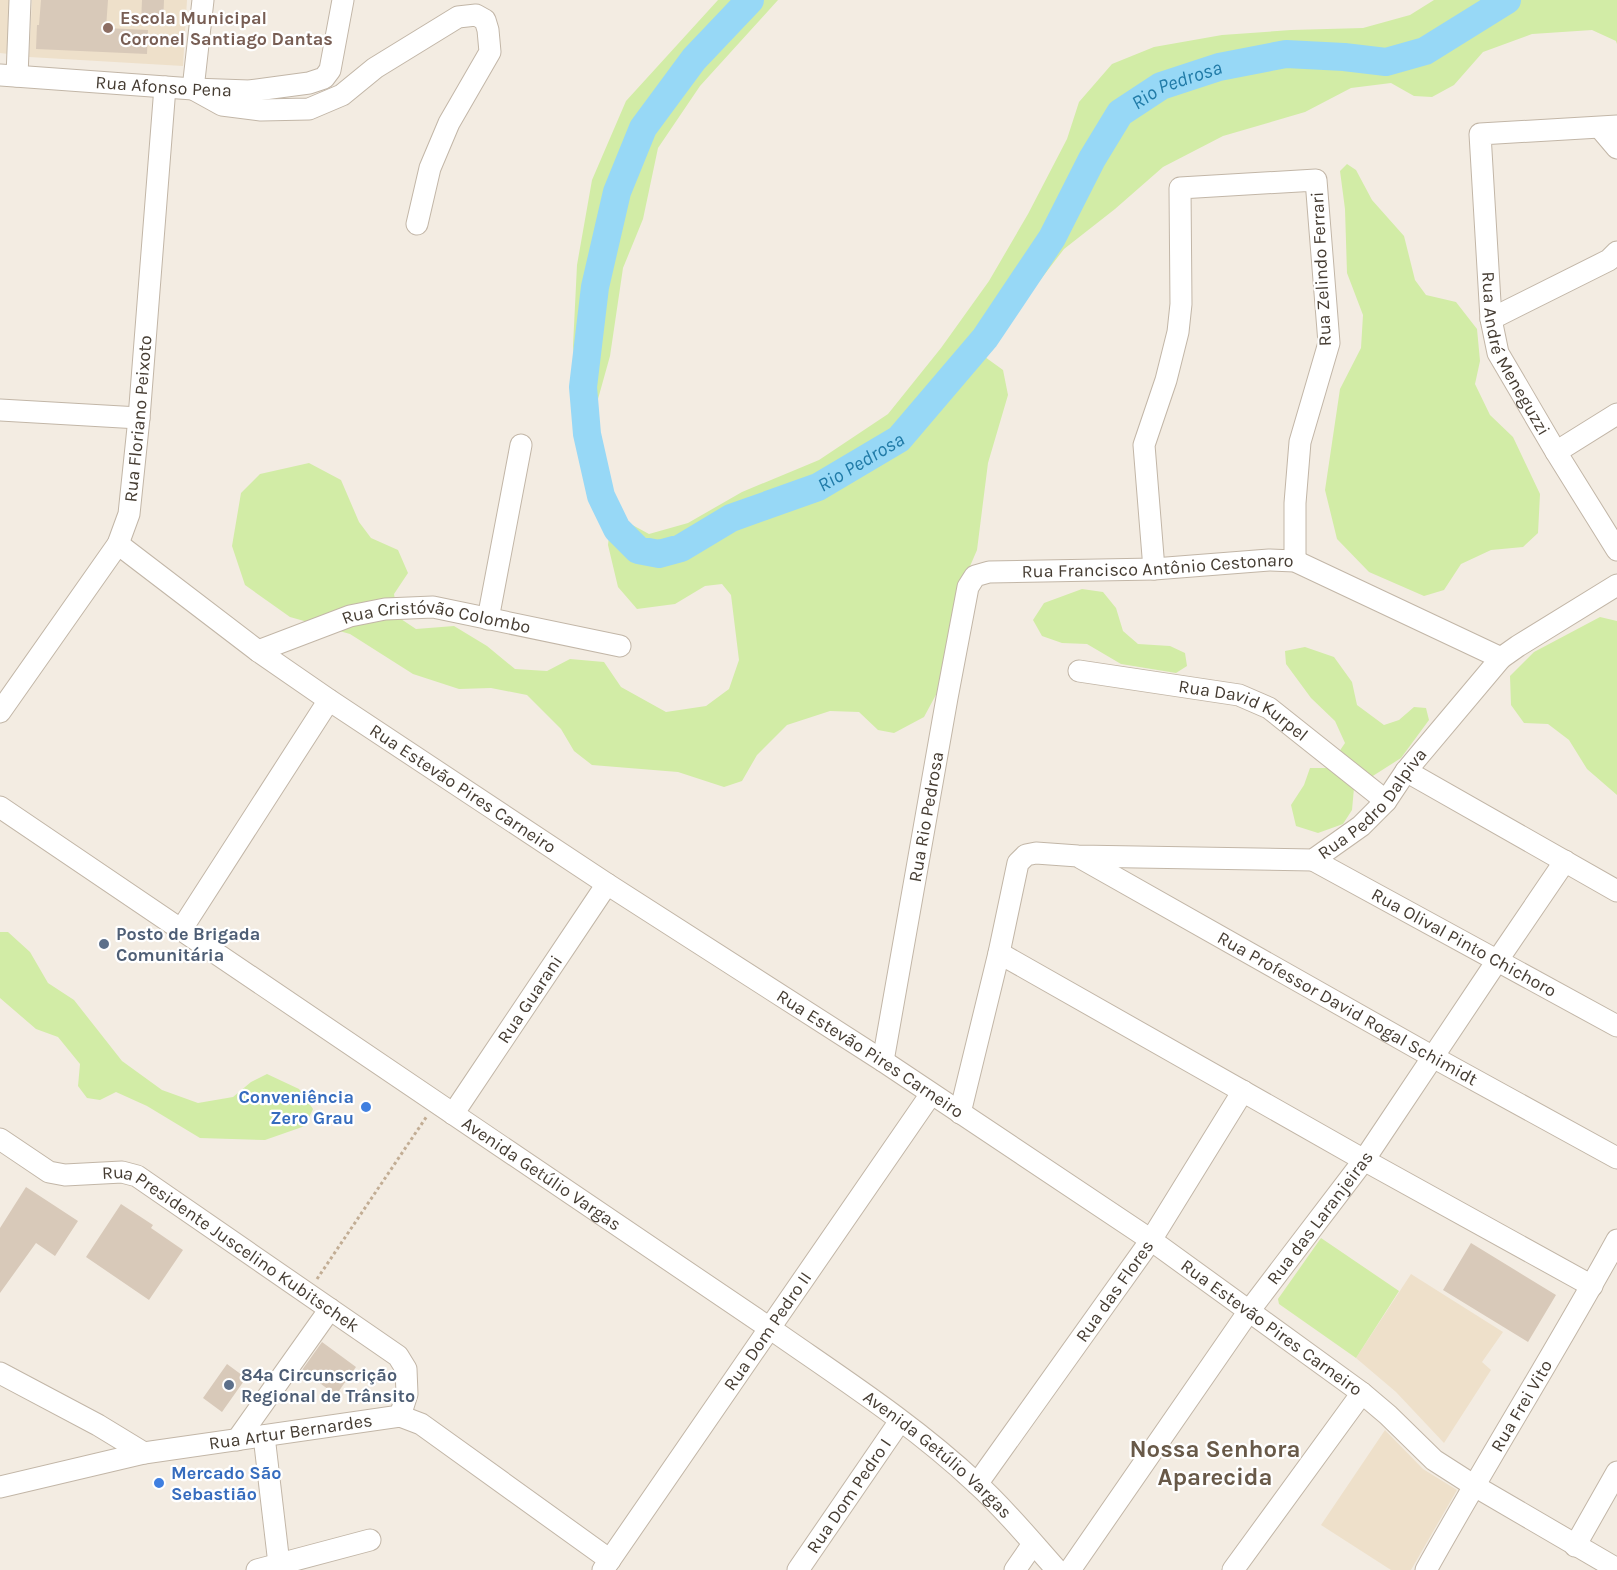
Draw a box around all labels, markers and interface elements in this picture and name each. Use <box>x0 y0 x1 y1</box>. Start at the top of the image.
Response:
place label: Escola Municipal Coronel Santiago Dantas <box>120 7 333 50</box>
marker: Escola Municipal Coronel Santiago Dantas <box>101 21 115 35</box>
water label: Rio Pedrosa <box>1127 55 1225 114</box>
street label: Rua Afonso Pena <box>95 71 232 101</box>
street label: Rua Zelindo Ferrari <box>1306 191 1336 347</box>
street label: Rua André Meneguzzi <box>1477 271 1555 440</box>
street label: Rua Floriano Peixoto <box>119 334 156 503</box>
water label: Rio Pedrosa <box>813 427 908 496</box>
street label: Rua Francisco Antônio Cestonaro <box>1022 549 1294 582</box>
street label: Rua Cristóvão Colombo <box>338 596 533 638</box>
street label: Rua David Kurpel <box>1177 675 1312 746</box>
street label: Rua Estevão Pires Carneiro <box>365 719 560 858</box>
street label: Rua Pedro Dalpiva <box>1314 744 1432 864</box>
street label: Rua Rio Pedrosa <box>904 750 948 884</box>
street label: Rua Olival Pinto Chichoro <box>1368 883 1560 1002</box>
place label: Posto de Brigada Comunitária <box>116 923 260 966</box>
street label: Rua Professor David Rogal Schimidt <box>1214 926 1482 1090</box>
marker: Posto de Brigada Comunitária <box>97 937 111 951</box>
street label: Rua Guarani <box>492 951 567 1048</box>
street label: Rua Estevão Pires Carneiro <box>772 985 968 1123</box>
place label: Conveniência Zero Grau <box>238 1086 354 1129</box>
marker: Conveniência Zero Grau <box>359 1100 373 1114</box>
street label: Avenida Getúlio Vargas <box>458 1112 625 1235</box>
street label: Rua das Laranjeiras <box>1262 1147 1378 1289</box>
street label: Rua Presidente Juscelino Kubitschek <box>101 1161 364 1337</box>
street label: Rua das Flores <box>1071 1236 1158 1346</box>
street label: Rua Estevão Pires Carneiro <box>1176 1254 1367 1401</box>
street label: Rua Dom Pedro II <box>719 1267 816 1395</box>
street label: Rua Frei Vito <box>1486 1356 1557 1456</box>
place label: 84ª Circunscrição Regional de Trânsito <box>241 1364 415 1407</box>
marker: 84ª Circunscrição Regional de Trânsito <box>222 1378 236 1392</box>
street label: Avenida Getúlio Vargas <box>859 1386 1017 1523</box>
street label: Rua Artur Bernardes <box>207 1409 374 1455</box>
street label: Rua Dom Pedro I <box>802 1434 896 1557</box>
district label: Nossa Senhora Aparecida <box>1129 1435 1301 1491</box>
place label: Mercado São Sebastião <box>171 1462 281 1505</box>
marker: Mercado São Sebastião <box>152 1476 166 1490</box>

